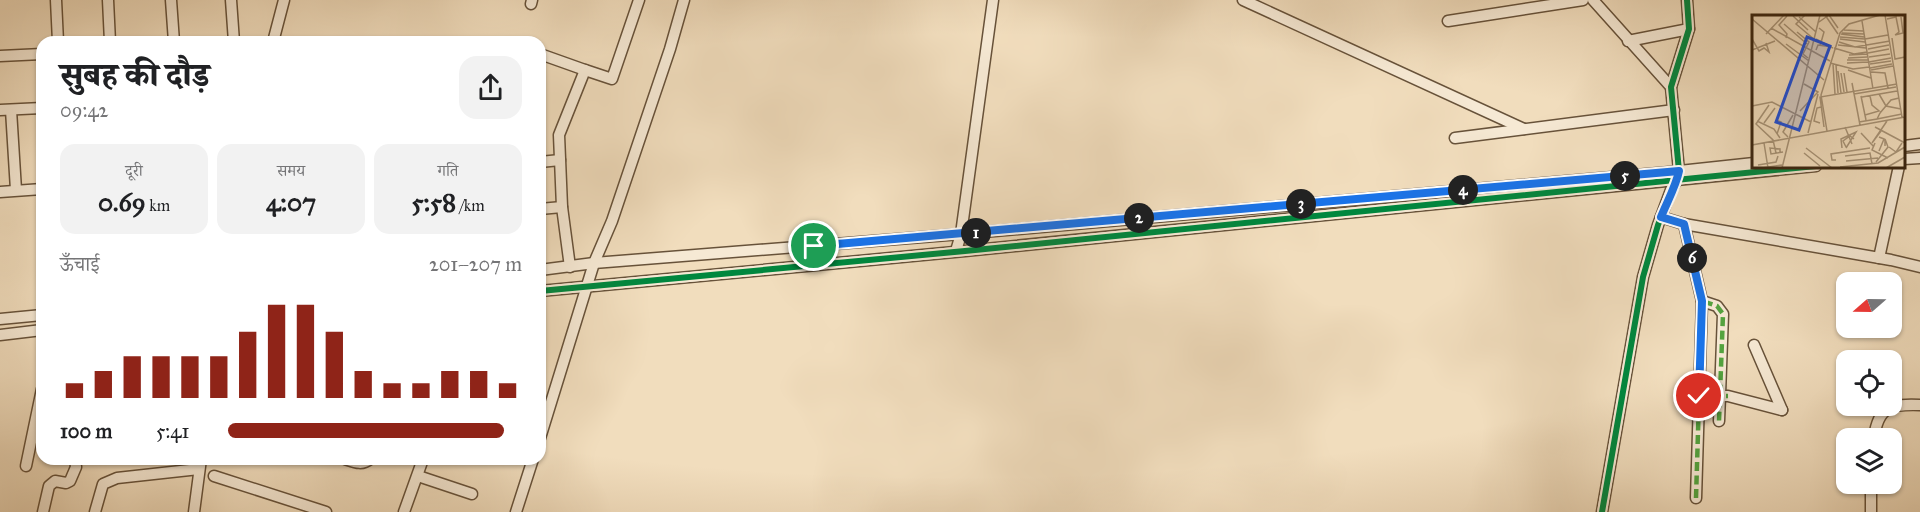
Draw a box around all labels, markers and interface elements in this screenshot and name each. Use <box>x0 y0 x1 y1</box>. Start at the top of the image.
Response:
inset map <box>1752 15 1905 168</box>
text: सुबह की दौड़ <box>60 55 210 95</box>
button: share <box>459 56 522 119</box>
text: 09:42 <box>60 98 108 122</box>
text: दूरी <box>125 161 143 180</box>
text: समय <box>277 161 305 180</box>
text: गति <box>438 161 458 180</box>
pin: 5 <box>1610 161 1640 191</box>
text: 5 <box>1621 166 1629 185</box>
pin: 4 <box>1448 175 1478 205</box>
text: 4 <box>1459 180 1467 199</box>
text: 0.69 <box>98 186 146 218</box>
text: 4:07 <box>266 186 316 218</box>
text: 5:58 <box>411 186 456 218</box>
pin: 3 <box>1286 189 1316 219</box>
text: 3 <box>1298 194 1304 213</box>
text: km <box>146 196 170 215</box>
text: /km <box>456 196 485 215</box>
pin: 2 <box>1124 203 1154 233</box>
text: 2 <box>1135 208 1143 227</box>
pin: 1 <box>961 218 991 248</box>
pin <box>788 220 839 271</box>
text: 1 <box>973 223 979 242</box>
icon: arrive <box>797 229 830 262</box>
pin: 6 <box>1677 243 1707 273</box>
text: 6 <box>1688 248 1696 267</box>
text: ऊँचाई <box>60 252 99 276</box>
text: 201–207 m <box>429 252 522 276</box>
north arrow <box>1836 272 1902 338</box>
map controls <box>1836 272 1902 494</box>
button: locate <box>1836 350 1902 416</box>
pin <box>1673 370 1724 421</box>
icon: check <box>1682 379 1715 412</box>
text: 100 m <box>60 419 112 443</box>
text: 5:41 <box>156 419 189 443</box>
button: layers <box>1836 428 1902 494</box>

